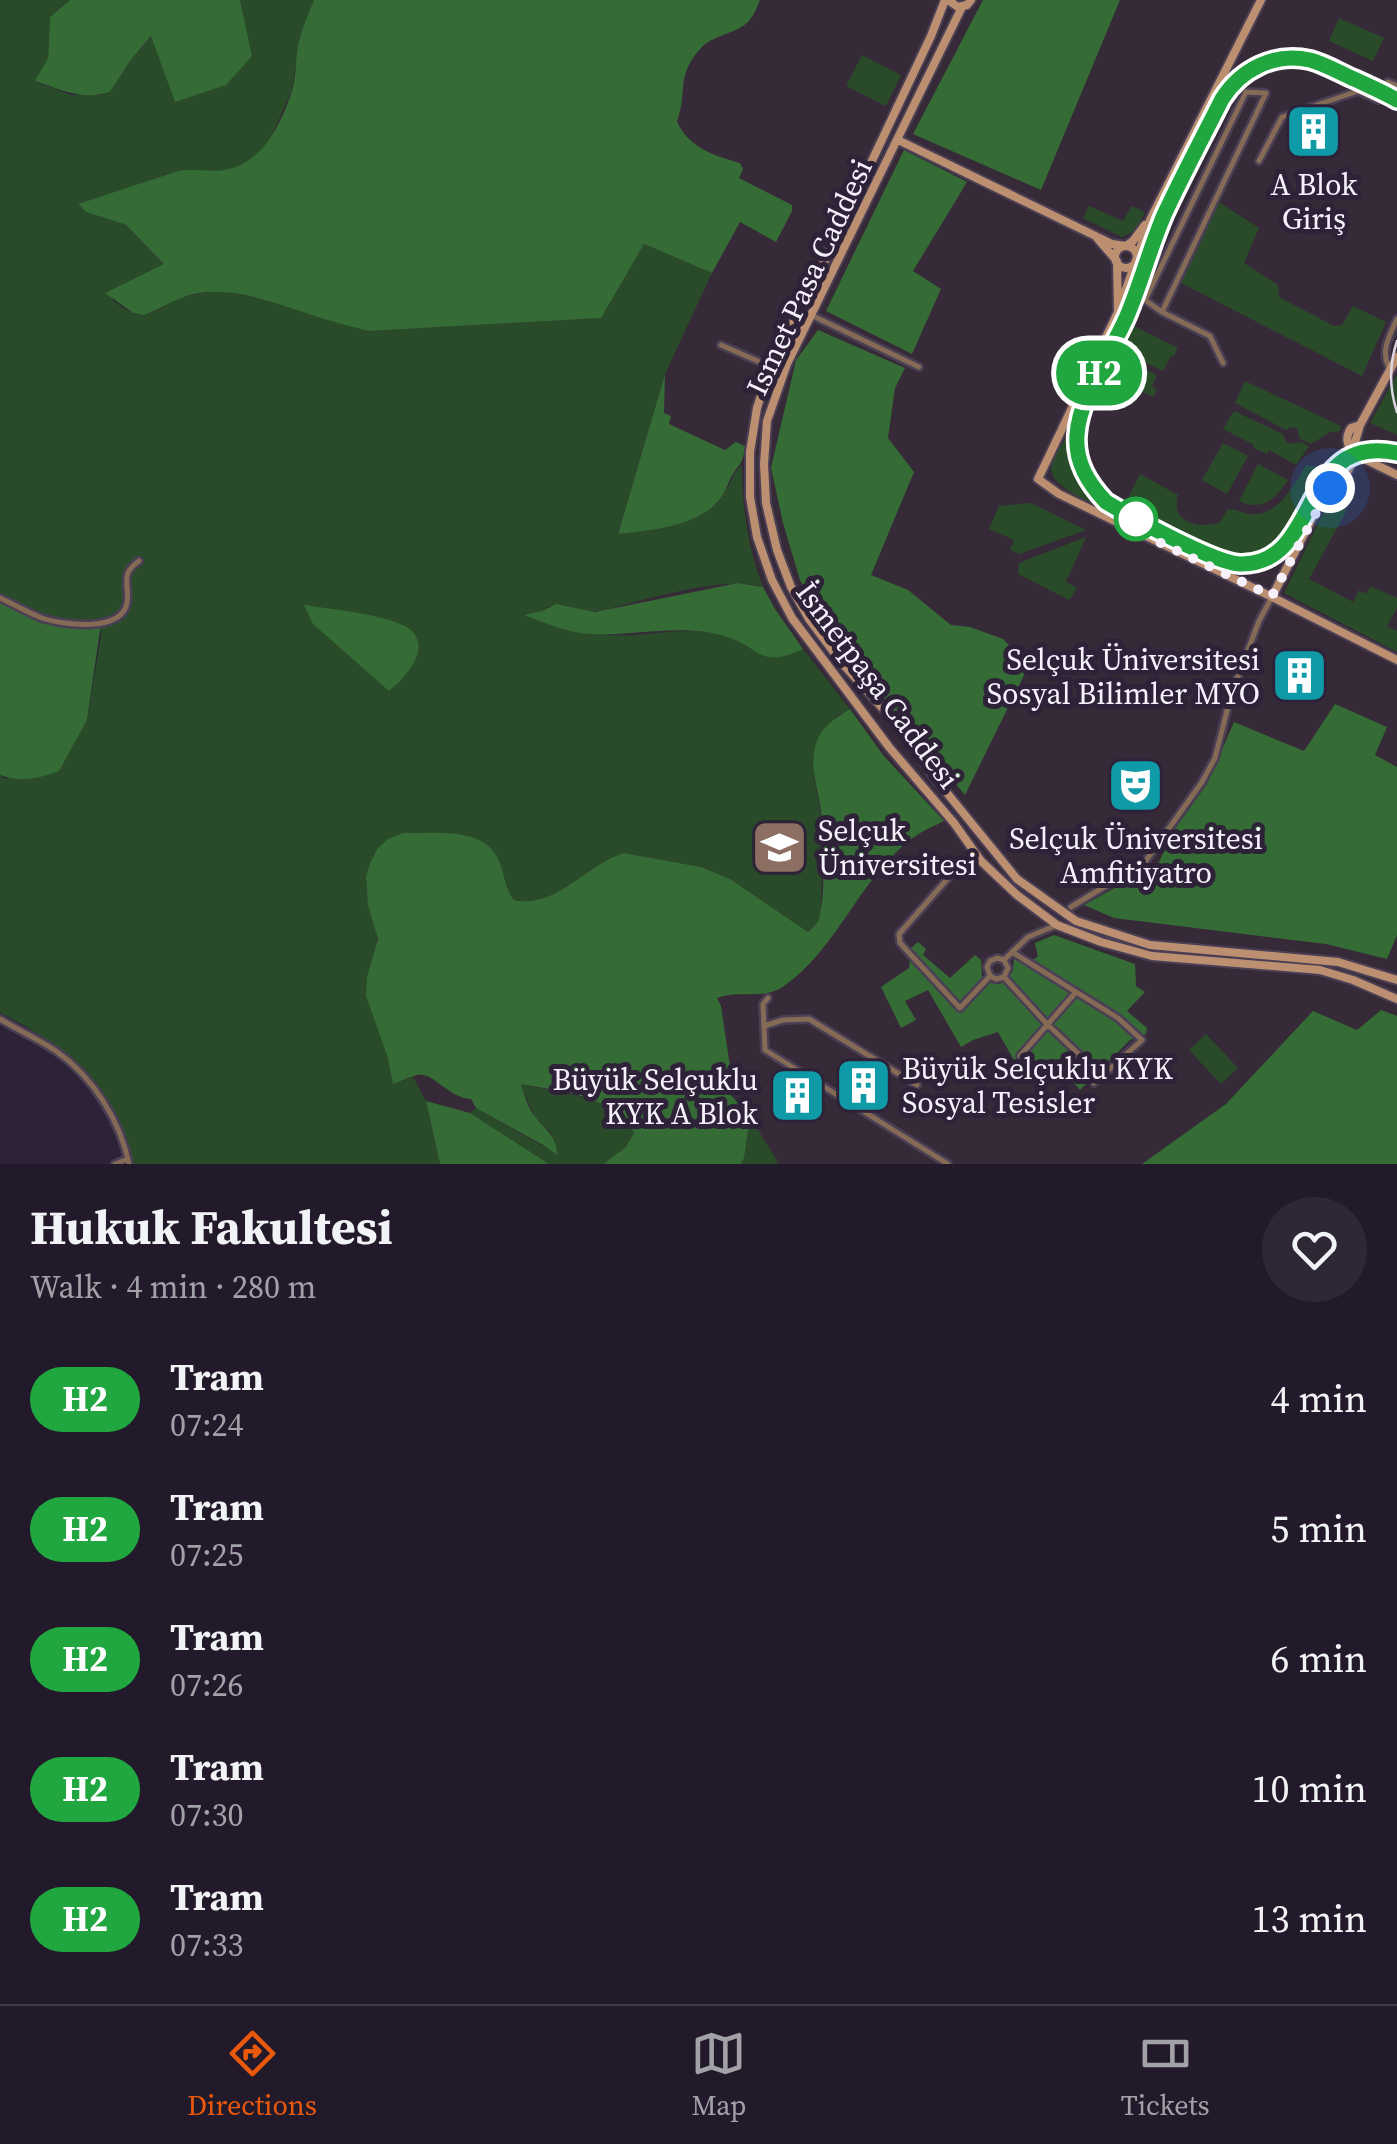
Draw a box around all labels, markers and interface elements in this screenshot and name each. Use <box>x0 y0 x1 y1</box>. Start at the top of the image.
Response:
building icon: A Blok Giriş <box>1284 101 1344 161</box>
street label: Ismet Pasa Caddesi <box>736 152 882 402</box>
place label: A Blok Giriş <box>1271 164 1358 239</box>
line badge: H2 <box>1054 340 1144 406</box>
text: H2 <box>1076 349 1122 397</box>
your location <box>1305 463 1355 513</box>
unlabelled marker <box>1115 498 1157 540</box>
street label: İsmetpaşa Caddesi <box>787 573 969 797</box>
place label: Selçuk Üniversitesi Sosyal Bilimler MYO <box>987 639 1260 714</box>
building icon: Selçuk Üniversitesi Sosyal Bilimler MYO <box>1269 646 1329 706</box>
theatre icon: Selçuk Üniversitesi Amfitiyatro <box>1106 756 1166 816</box>
place label: Selçuk Üniversitesi <box>818 810 977 885</box>
school or university icon: Selçuk Üniversitesi <box>749 817 809 877</box>
place label: Selçuk Üniversitesi Amfitiyatro <box>1009 818 1263 893</box>
place label: Büyük Selçuklu KYK Sosyal Tesisler <box>902 1048 1173 1123</box>
building icon: Büyük Selçuklu KYK Sosyal Tesisler <box>833 1055 893 1115</box>
place label: Büyük Selçuklu KYK A Blok <box>553 1059 759 1134</box>
building icon: Büyük Selçuklu KYK A Blok <box>767 1066 827 1126</box>
text: Hukuk Fakultesi <box>30 1194 393 1260</box>
button: heart <box>1262 1197 1367 1302</box>
text: Walk · 4 min · 280 m <box>30 1265 316 1309</box>
text: Tram <box>170 1351 264 1403</box>
text: 4 min <box>1271 1373 1367 1425</box>
text: H2 <box>62 1375 108 1423</box>
text: 07:24 <box>170 1403 244 1447</box>
text: Tram <box>170 1481 264 1533</box>
text: 5 min <box>1271 1503 1367 1555</box>
text: H2 <box>62 1505 108 1553</box>
text: 07:25 <box>170 1533 244 1577</box>
text: Tram <box>170 1611 264 1663</box>
text: 6 min <box>1271 1633 1367 1685</box>
text: H2 <box>62 1635 108 1683</box>
text: 07:26 <box>170 1663 244 1707</box>
text: Tram <box>170 1741 264 1793</box>
text: 10 min <box>1252 1763 1367 1815</box>
text: H2 <box>62 1765 108 1813</box>
text: 07:30 <box>170 1793 244 1837</box>
text: Tram <box>170 1871 264 1923</box>
text: 13 min <box>1252 1893 1367 1945</box>
text: H2 <box>62 1895 108 1943</box>
text: 07:33 <box>170 1923 244 1967</box>
tab: Directions <box>187 2026 317 2124</box>
tab: Map <box>691 2026 746 2124</box>
tab: Tickets <box>1121 2026 1210 2124</box>

